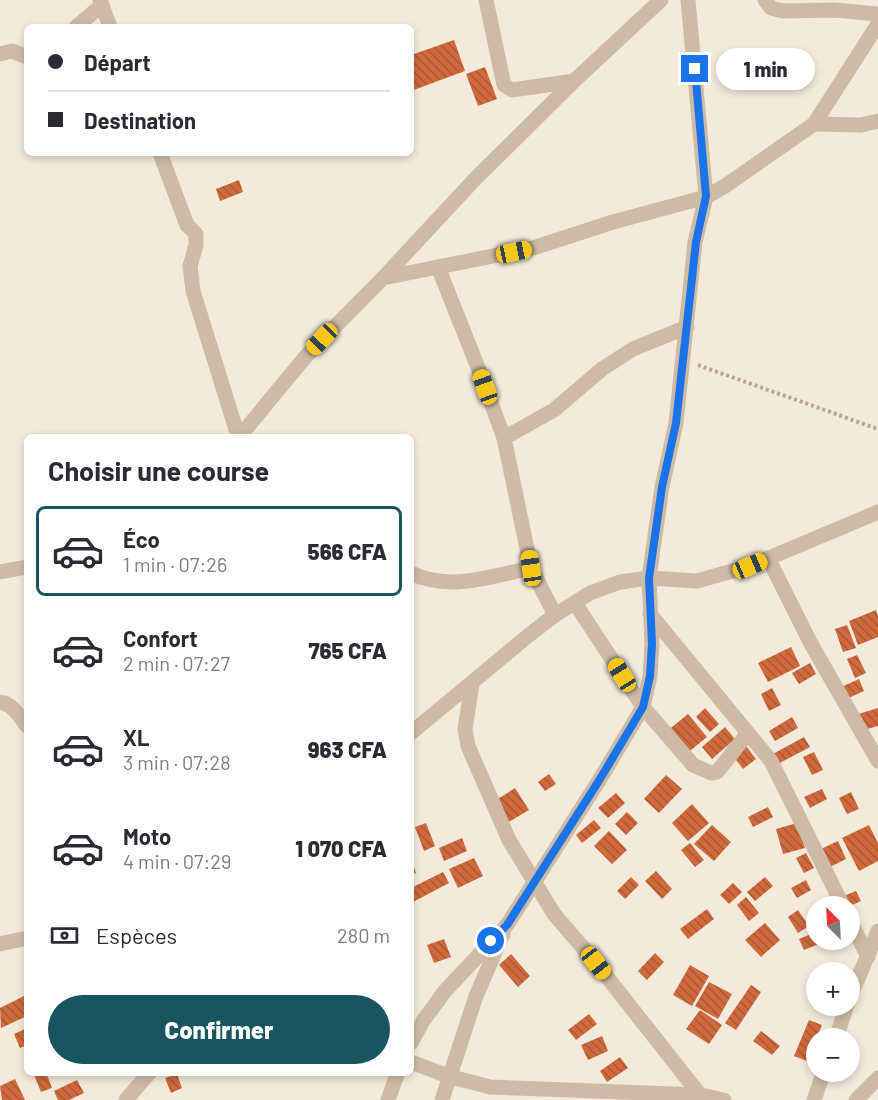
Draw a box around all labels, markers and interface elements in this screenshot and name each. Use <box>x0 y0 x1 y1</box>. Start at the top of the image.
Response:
callout: 1 min <box>716 48 815 90</box>
text: Départ <box>84 49 151 75</box>
route end <box>681 55 708 82</box>
text: 1 min <box>744 57 787 81</box>
text: Destination <box>84 107 196 133</box>
car <box>495 239 533 265</box>
car <box>303 320 341 358</box>
car <box>470 367 500 407</box>
text: Choisir une course <box>48 454 269 486</box>
icon: car <box>51 524 105 578</box>
text: Éco <box>123 526 160 552</box>
text: 566 CFA <box>308 538 387 564</box>
car <box>520 549 542 587</box>
car <box>730 551 770 581</box>
text: 1 min · 07:26 <box>123 552 227 576</box>
icon: car <box>51 623 105 677</box>
text: Confort <box>123 625 198 651</box>
text: 765 CFA <box>309 637 387 663</box>
text: 2 min · 07:27 <box>123 651 230 675</box>
car <box>605 655 639 695</box>
icon: car <box>51 722 105 776</box>
text: XL <box>123 724 149 750</box>
text: 963 CFA <box>308 736 387 762</box>
text: 3 min · 07:28 <box>123 750 231 774</box>
icon: car <box>51 821 105 875</box>
text: Moto <box>123 823 171 849</box>
text: 1 070 CFA <box>295 835 387 861</box>
text: 4 min · 07:29 <box>123 849 231 873</box>
north arrow <box>806 896 860 950</box>
map controls <box>806 896 860 1082</box>
icon: cash <box>48 919 81 952</box>
text: Espèces <box>96 922 177 948</box>
text: 280 m <box>337 923 390 947</box>
route start <box>477 927 504 954</box>
car <box>578 943 614 983</box>
button: + <box>806 962 860 1016</box>
button: Confirmer <box>48 995 390 1064</box>
button: − <box>806 1028 860 1082</box>

